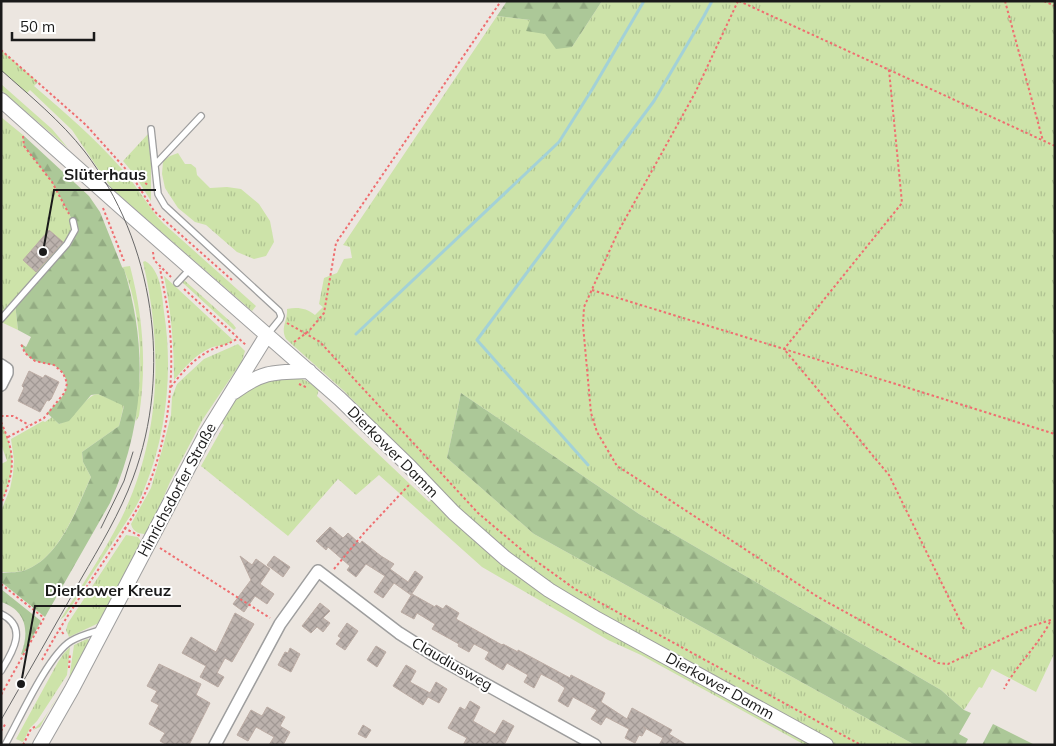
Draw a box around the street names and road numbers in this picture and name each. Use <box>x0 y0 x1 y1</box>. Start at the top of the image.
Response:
street label: Dierkower Damm <box>344 402 443 501</box>
street label: Hinrichsdorfer Straße <box>133 420 220 560</box>
street label: Claudiusweg <box>408 633 496 694</box>
street label: Dierkower Damm <box>663 648 778 723</box>

